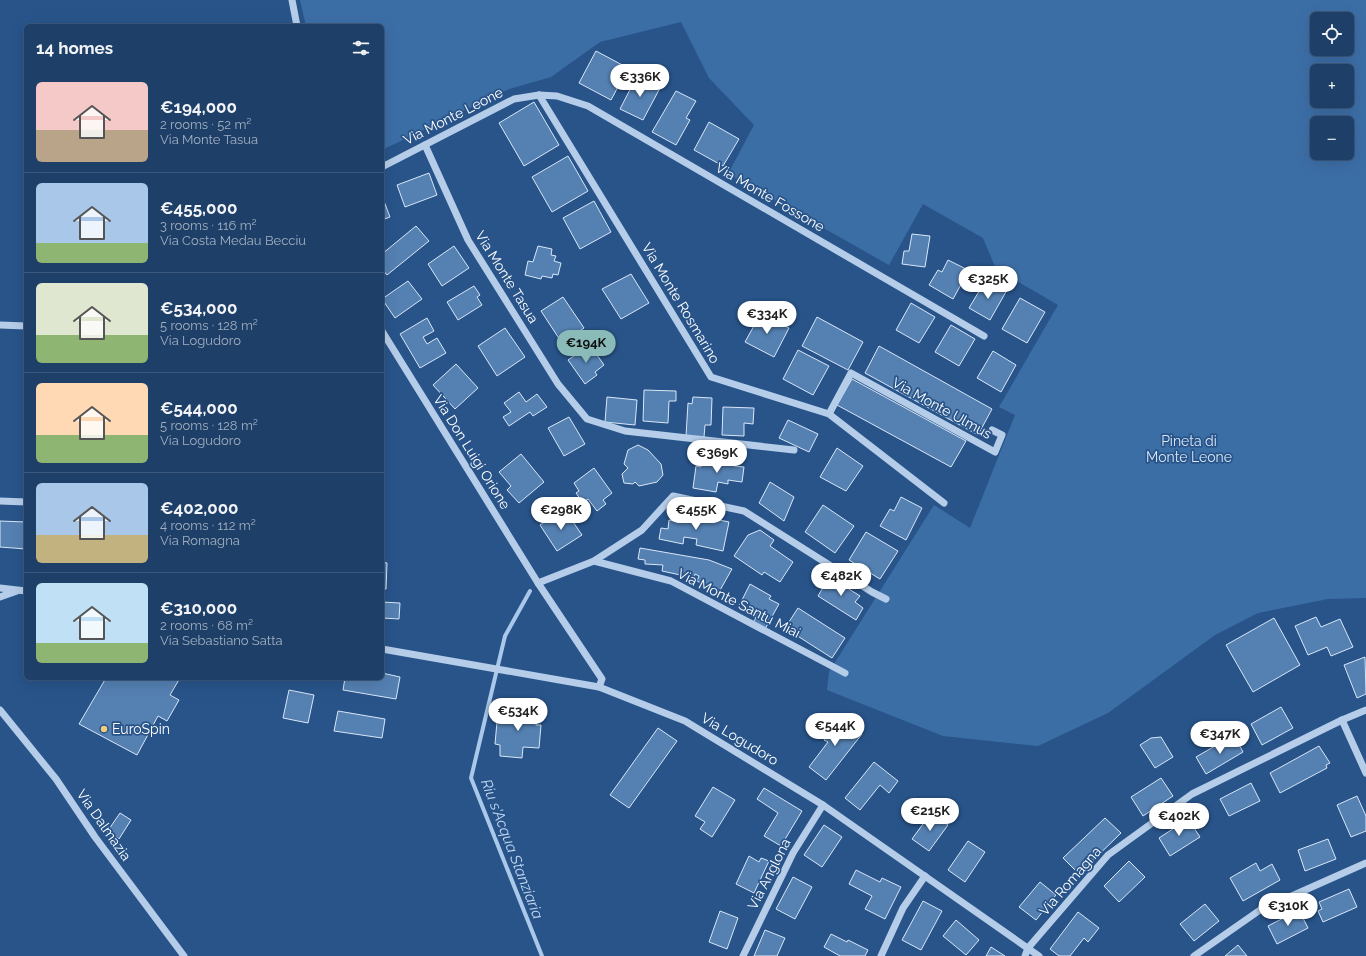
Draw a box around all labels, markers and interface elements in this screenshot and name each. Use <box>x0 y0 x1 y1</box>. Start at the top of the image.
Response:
map controls <box>1310 12 1354 160</box>
button: locate <box>1310 12 1354 56</box>
icon: filters <box>350 37 372 59</box>
text: 14 homes <box>36 38 113 58</box>
pin: €336K <box>612 64 668 98</box>
button: + <box>1310 64 1354 108</box>
text: €336K <box>619 69 661 84</box>
street label: Via Monte Leone <box>401 84 505 148</box>
text: €194,000 <box>160 97 237 117</box>
icon: home <box>68 98 116 146</box>
button: − <box>1310 116 1354 160</box>
text: 2 rooms · 52 m² <box>160 117 251 132</box>
text: Via Monte Tasua <box>160 132 258 147</box>
street label: Via Monte Fossone <box>713 159 827 235</box>
text: €455,000 <box>160 198 237 218</box>
icon: home <box>68 199 116 247</box>
text: 3 rooms · 116 m² <box>160 218 257 233</box>
street label: Via Monte Tasua <box>472 228 542 326</box>
text: Via Costa Medau Becciu <box>160 233 306 248</box>
street label: Via Monte Rosmarino <box>639 240 723 366</box>
pin: €325K <box>960 266 1016 300</box>
text: €325K <box>968 271 1008 286</box>
text: €534,000 <box>160 298 237 318</box>
icon: home <box>68 299 116 347</box>
pin: €334K <box>739 301 795 335</box>
text: €334K <box>746 306 788 321</box>
text: 5 rooms · 128 m² <box>160 318 258 333</box>
pin: €194K <box>558 330 614 364</box>
text: Via Logudoro <box>160 333 241 348</box>
text: €194K <box>566 335 606 350</box>
street label: Via Monte Ulmus <box>890 374 995 442</box>
street label: Via Don Luigi Orione <box>430 392 514 512</box>
text: €544,000 <box>160 398 238 418</box>
icon: home <box>68 399 116 447</box>
text: 5 rooms · 128 m² <box>160 418 258 433</box>
text: Via Logudoro <box>160 433 241 448</box>
park label: Pineta di Monte Leone <box>1146 433 1232 465</box>
pin: €369K <box>689 440 745 474</box>
text: €369K <box>696 445 738 460</box>
pin: €298K <box>533 497 589 531</box>
pin: €455K <box>668 497 724 531</box>
text: €402,000 <box>160 498 239 518</box>
icon: home <box>68 499 116 547</box>
text: €298K <box>540 502 582 517</box>
text: €455K <box>676 502 716 517</box>
text: 4 rooms · 112 m² <box>160 518 256 533</box>
text: Via Romagna <box>160 533 240 548</box>
pin: €482K <box>813 563 869 597</box>
street label: Via Monte Santu Miai <box>675 565 803 641</box>
text: €482K <box>820 568 862 583</box>
text: €310,000 <box>160 598 237 618</box>
icon: home <box>68 599 116 647</box>
text: 2 rooms · 68 m² <box>160 618 253 633</box>
text: Via Sebastiano Satta <box>160 633 283 648</box>
pin: €534K <box>490 698 546 732</box>
text: €534K <box>498 703 538 718</box>
street label: Via Logudoro <box>699 710 781 768</box>
pin: €544K <box>807 713 863 747</box>
text: €544K <box>814 718 856 733</box>
place label: EuroSpin <box>112 721 170 737</box>
pin: €347K <box>1192 721 1248 755</box>
marker: EuroSpin <box>99 724 109 734</box>
text: €347K <box>1199 726 1241 741</box>
water label: Riu s'Acqua Stanziaria <box>477 777 547 921</box>
street label: Via Dalmazia <box>74 786 134 864</box>
pin: €215K <box>902 798 958 832</box>
text: €215K <box>910 803 950 818</box>
pin: €402K <box>1151 803 1207 837</box>
text: €402K <box>1158 808 1200 823</box>
street label: Via Anglona <box>744 836 794 912</box>
street label: Via Romagna <box>1036 843 1104 919</box>
pin: €310K <box>1260 893 1316 927</box>
text: €310K <box>1268 898 1308 913</box>

